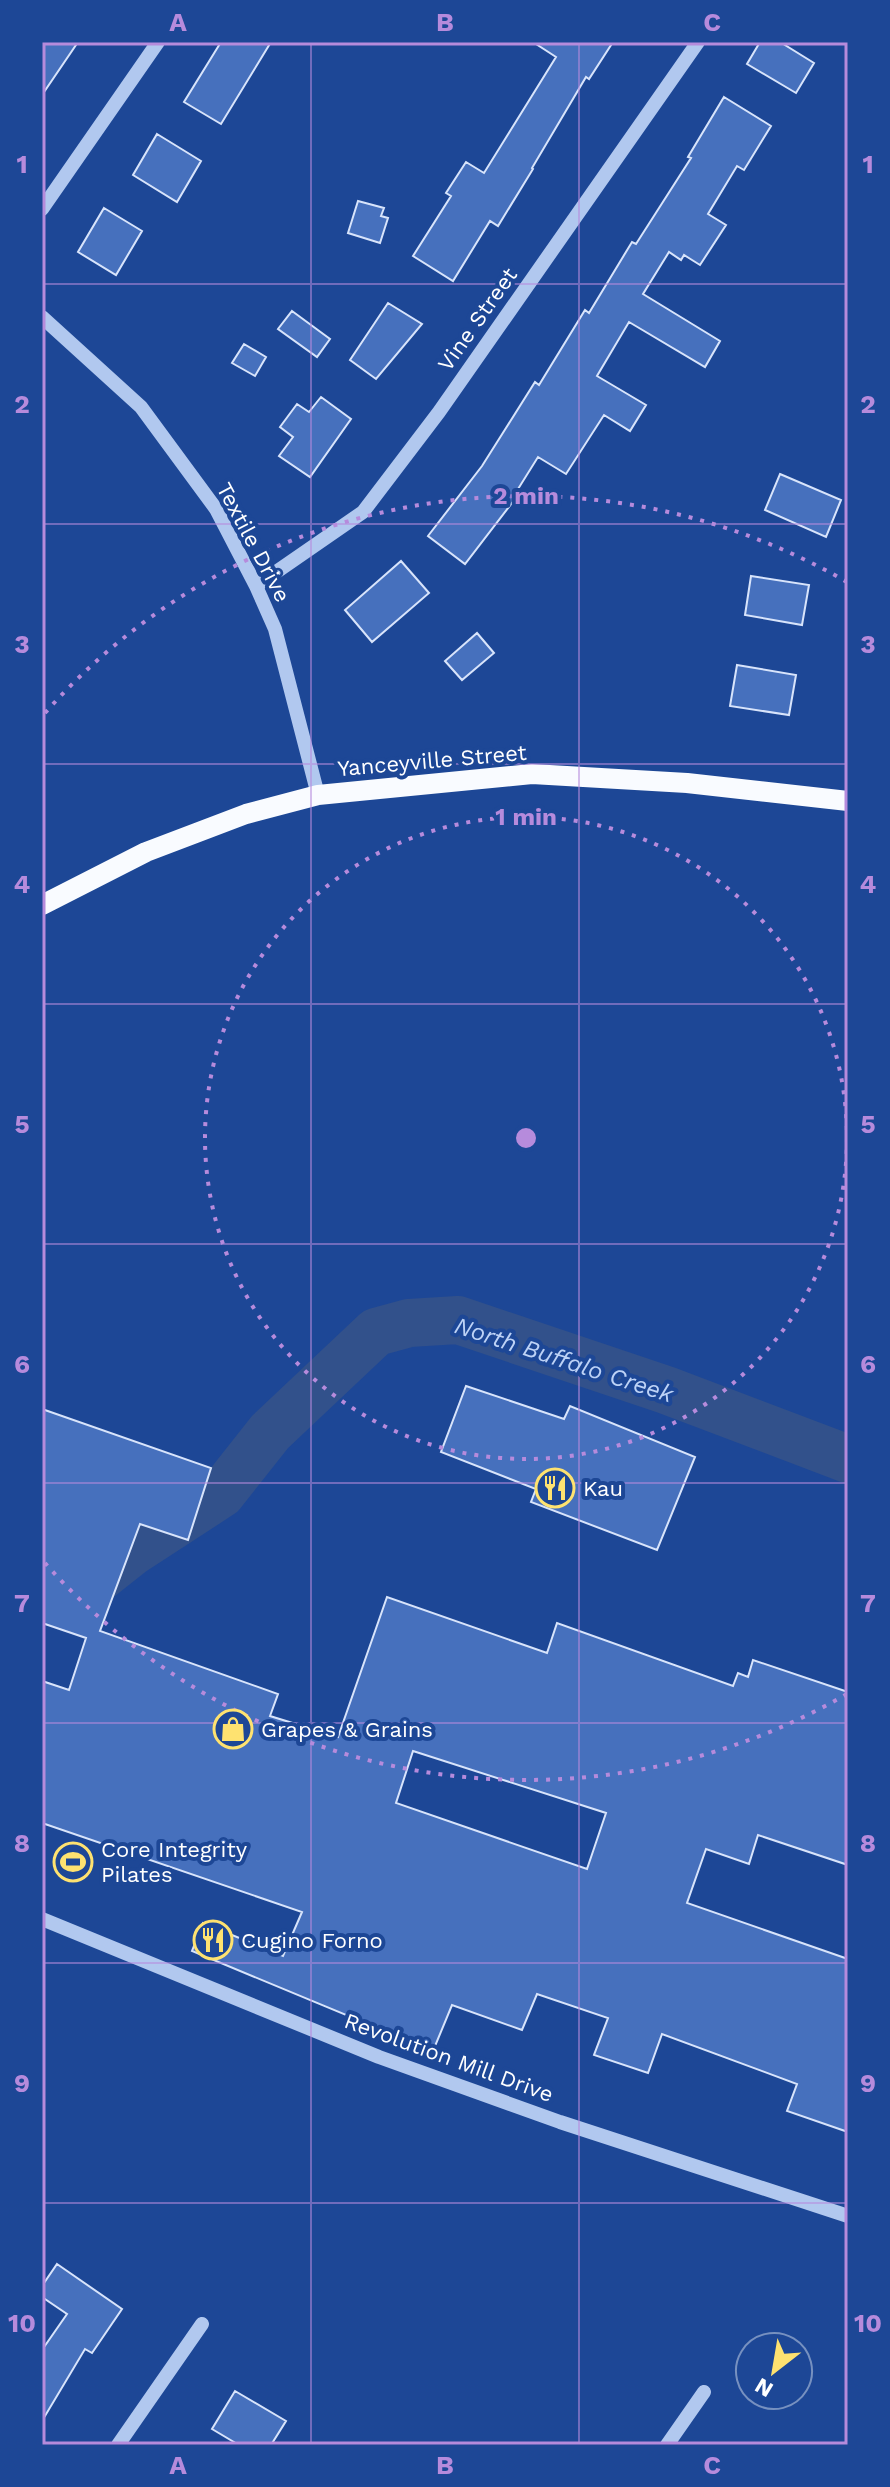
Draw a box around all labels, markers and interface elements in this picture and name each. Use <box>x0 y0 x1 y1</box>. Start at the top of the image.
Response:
text: A <box>169 7 187 37</box>
text: B <box>436 7 454 37</box>
text: C <box>703 7 721 37</box>
text: 1 <box>16 149 28 179</box>
text: 1 <box>862 149 874 179</box>
street label: Vine Street <box>433 263 522 376</box>
text: 2 <box>14 389 30 419</box>
text: 2 <box>860 389 876 419</box>
street label: Textile Drive <box>212 478 295 606</box>
text: 2 min <box>493 482 559 510</box>
text: 3 <box>14 629 30 659</box>
text: 3 <box>860 629 876 659</box>
street label: Yanceyville Street <box>336 740 528 781</box>
text: 1 min <box>495 803 557 831</box>
text: 4 <box>14 869 31 899</box>
text: 4 <box>860 869 877 899</box>
text: 5 <box>14 1109 30 1139</box>
text: 5 <box>860 1109 876 1139</box>
centre of rings <box>512 1124 540 1152</box>
water label: North Buffalo Creek <box>451 1311 678 1409</box>
text: 6 <box>14 1349 30 1379</box>
text: 6 <box>860 1349 876 1379</box>
restaurant icon: Kau <box>534 1467 576 1509</box>
place label: Kau <box>583 1476 623 1501</box>
text: 7 <box>14 1588 30 1618</box>
text: 7 <box>860 1588 876 1618</box>
shop icon: Grapes & Grains <box>212 1708 254 1750</box>
place label: Grapes & Grains <box>261 1717 433 1742</box>
text: 8 <box>14 1828 30 1858</box>
text: 8 <box>860 1828 876 1858</box>
place label: Core Integrity Pilates <box>101 1837 248 1887</box>
sports icon: Core Integrity Pilates <box>52 1841 94 1883</box>
restaurant icon: Cugino Forno <box>192 1919 234 1961</box>
place label: Cugino Forno <box>241 1928 383 1953</box>
street label: Revolution Mill Drive <box>341 2008 557 2107</box>
text: 9 <box>14 2068 30 2098</box>
text: 9 <box>860 2068 876 2098</box>
text: 10 <box>8 2308 36 2338</box>
text: 10 <box>854 2308 882 2338</box>
north arrow <box>734 2331 814 2411</box>
text: N <box>751 2373 777 2403</box>
text: A <box>169 2450 187 2480</box>
text: B <box>436 2450 454 2480</box>
text: C <box>703 2450 721 2480</box>

